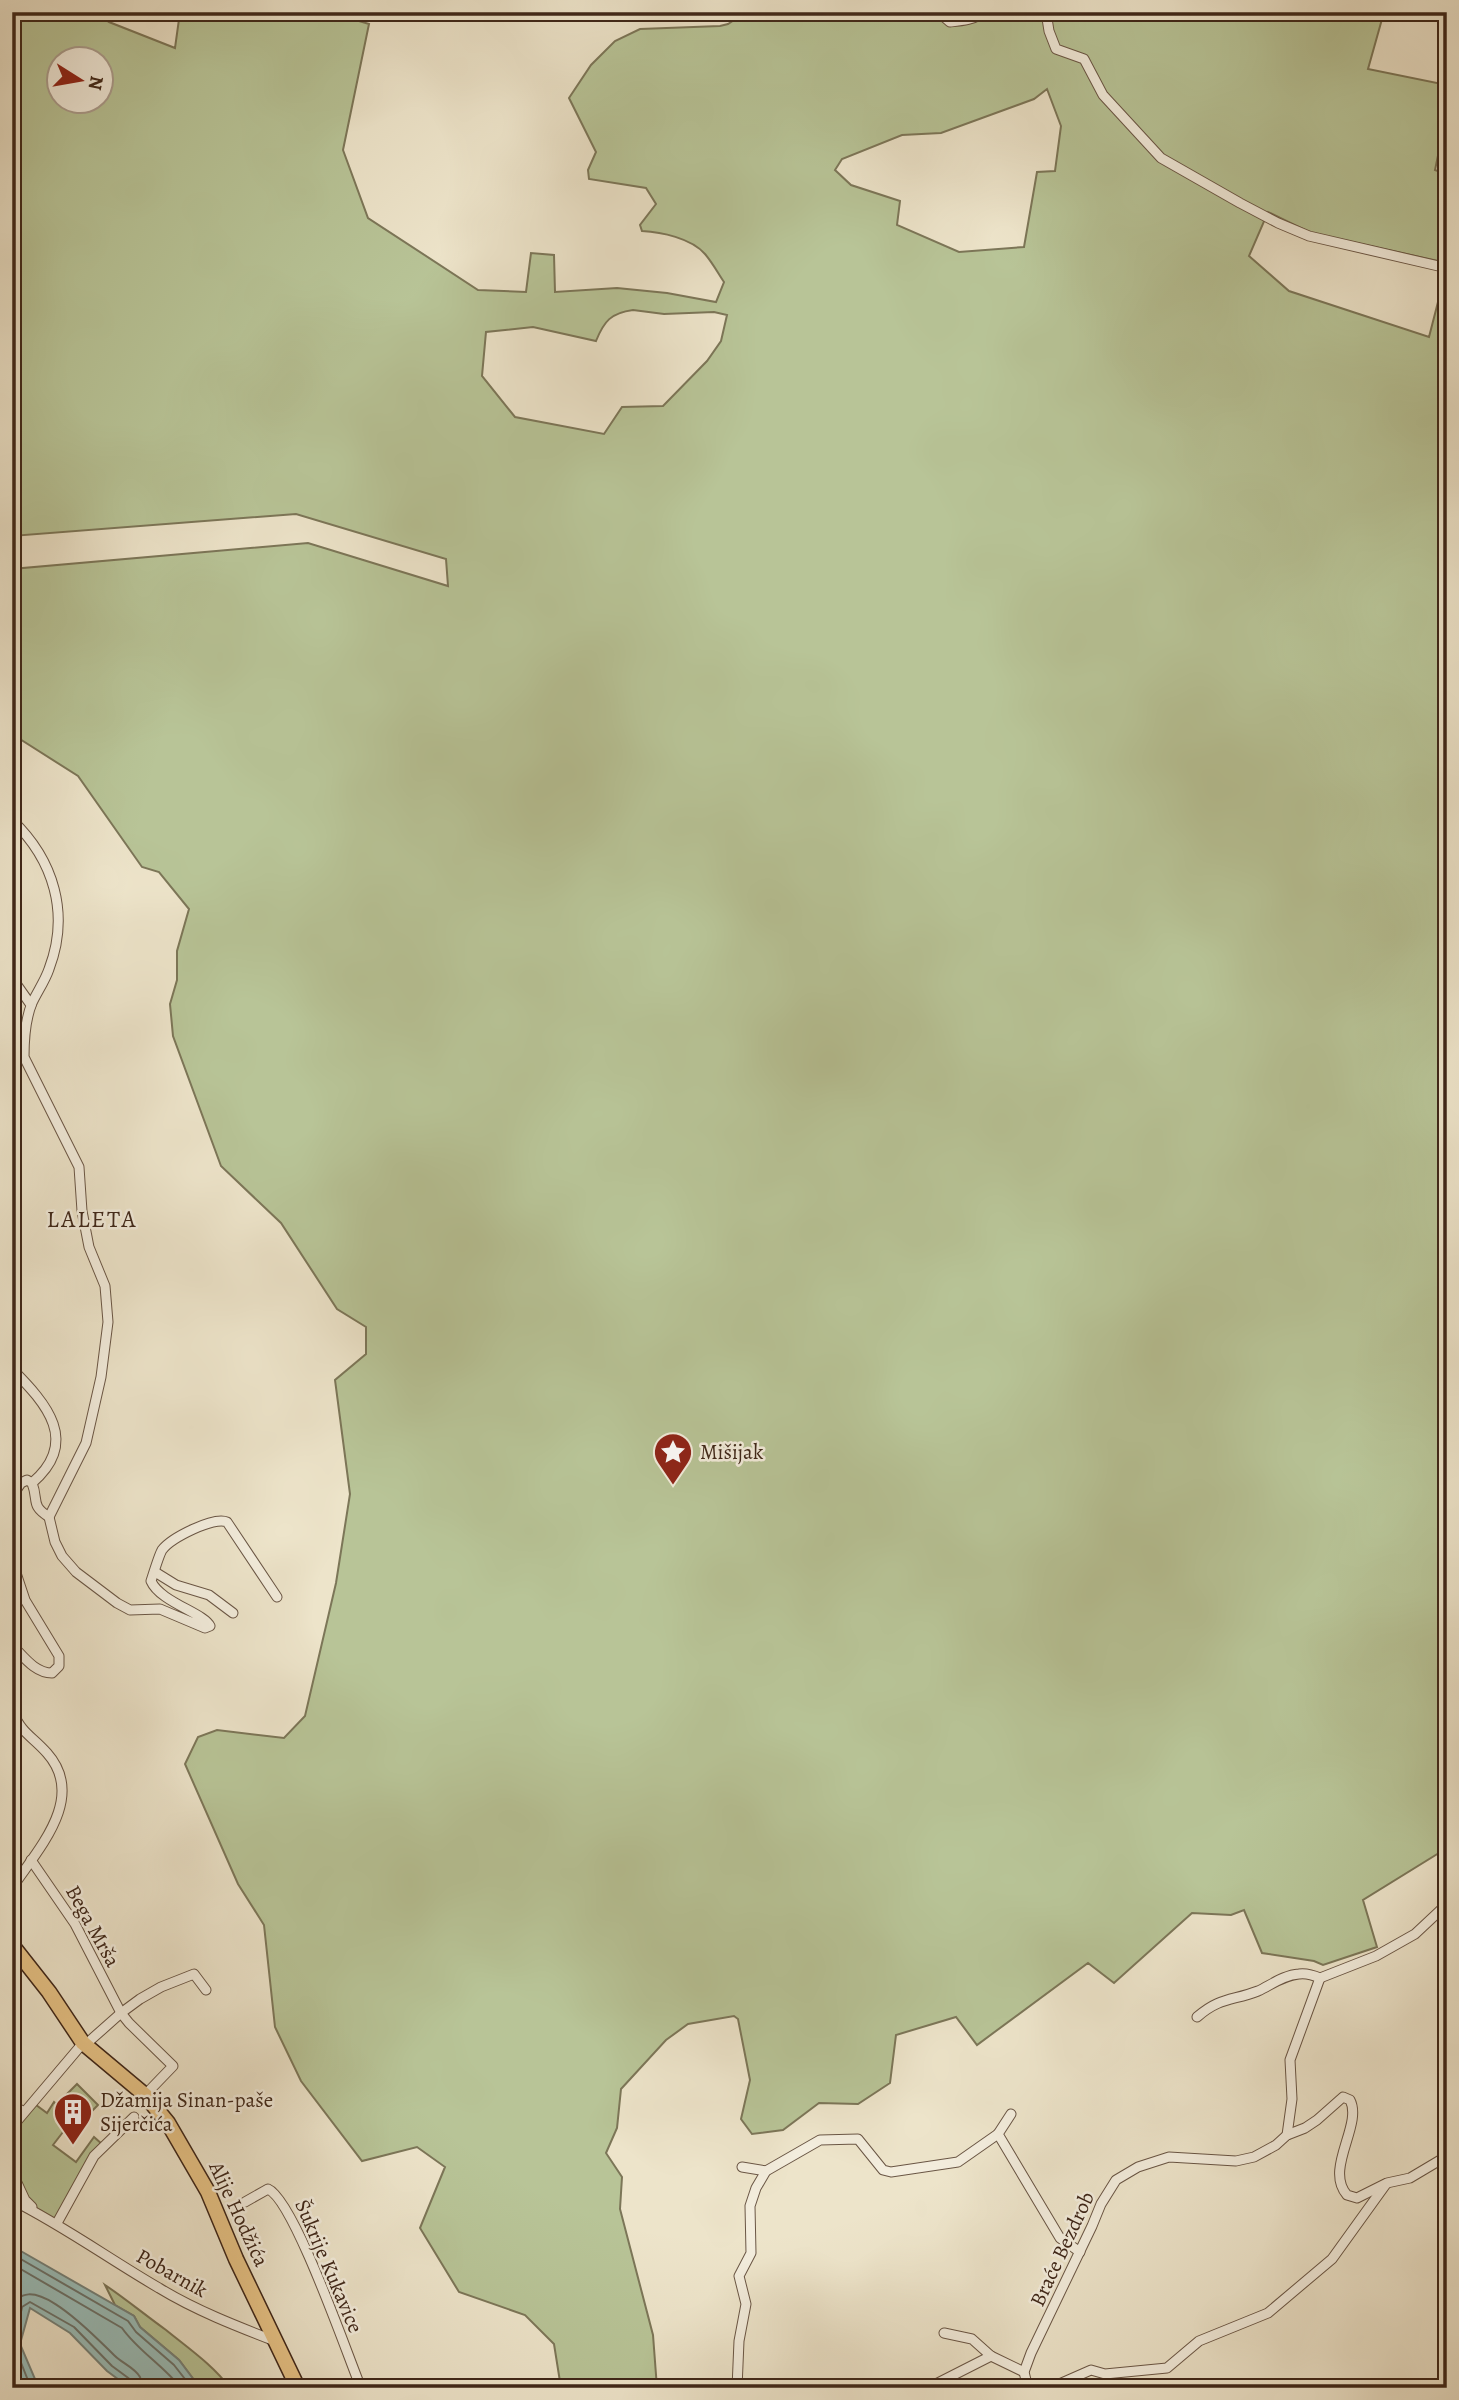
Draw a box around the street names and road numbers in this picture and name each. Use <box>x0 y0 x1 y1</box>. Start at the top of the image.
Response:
street label: Bega Mrša <box>59 1880 127 1972</box>
street label: Alije Hodžića <box>202 2156 276 2271</box>
street label: Braće Bezdrob <box>1023 2187 1101 2311</box>
street label: Šukrije Kukavice <box>288 2195 370 2337</box>
street label: Pobarnik <box>131 2242 213 2304</box>

